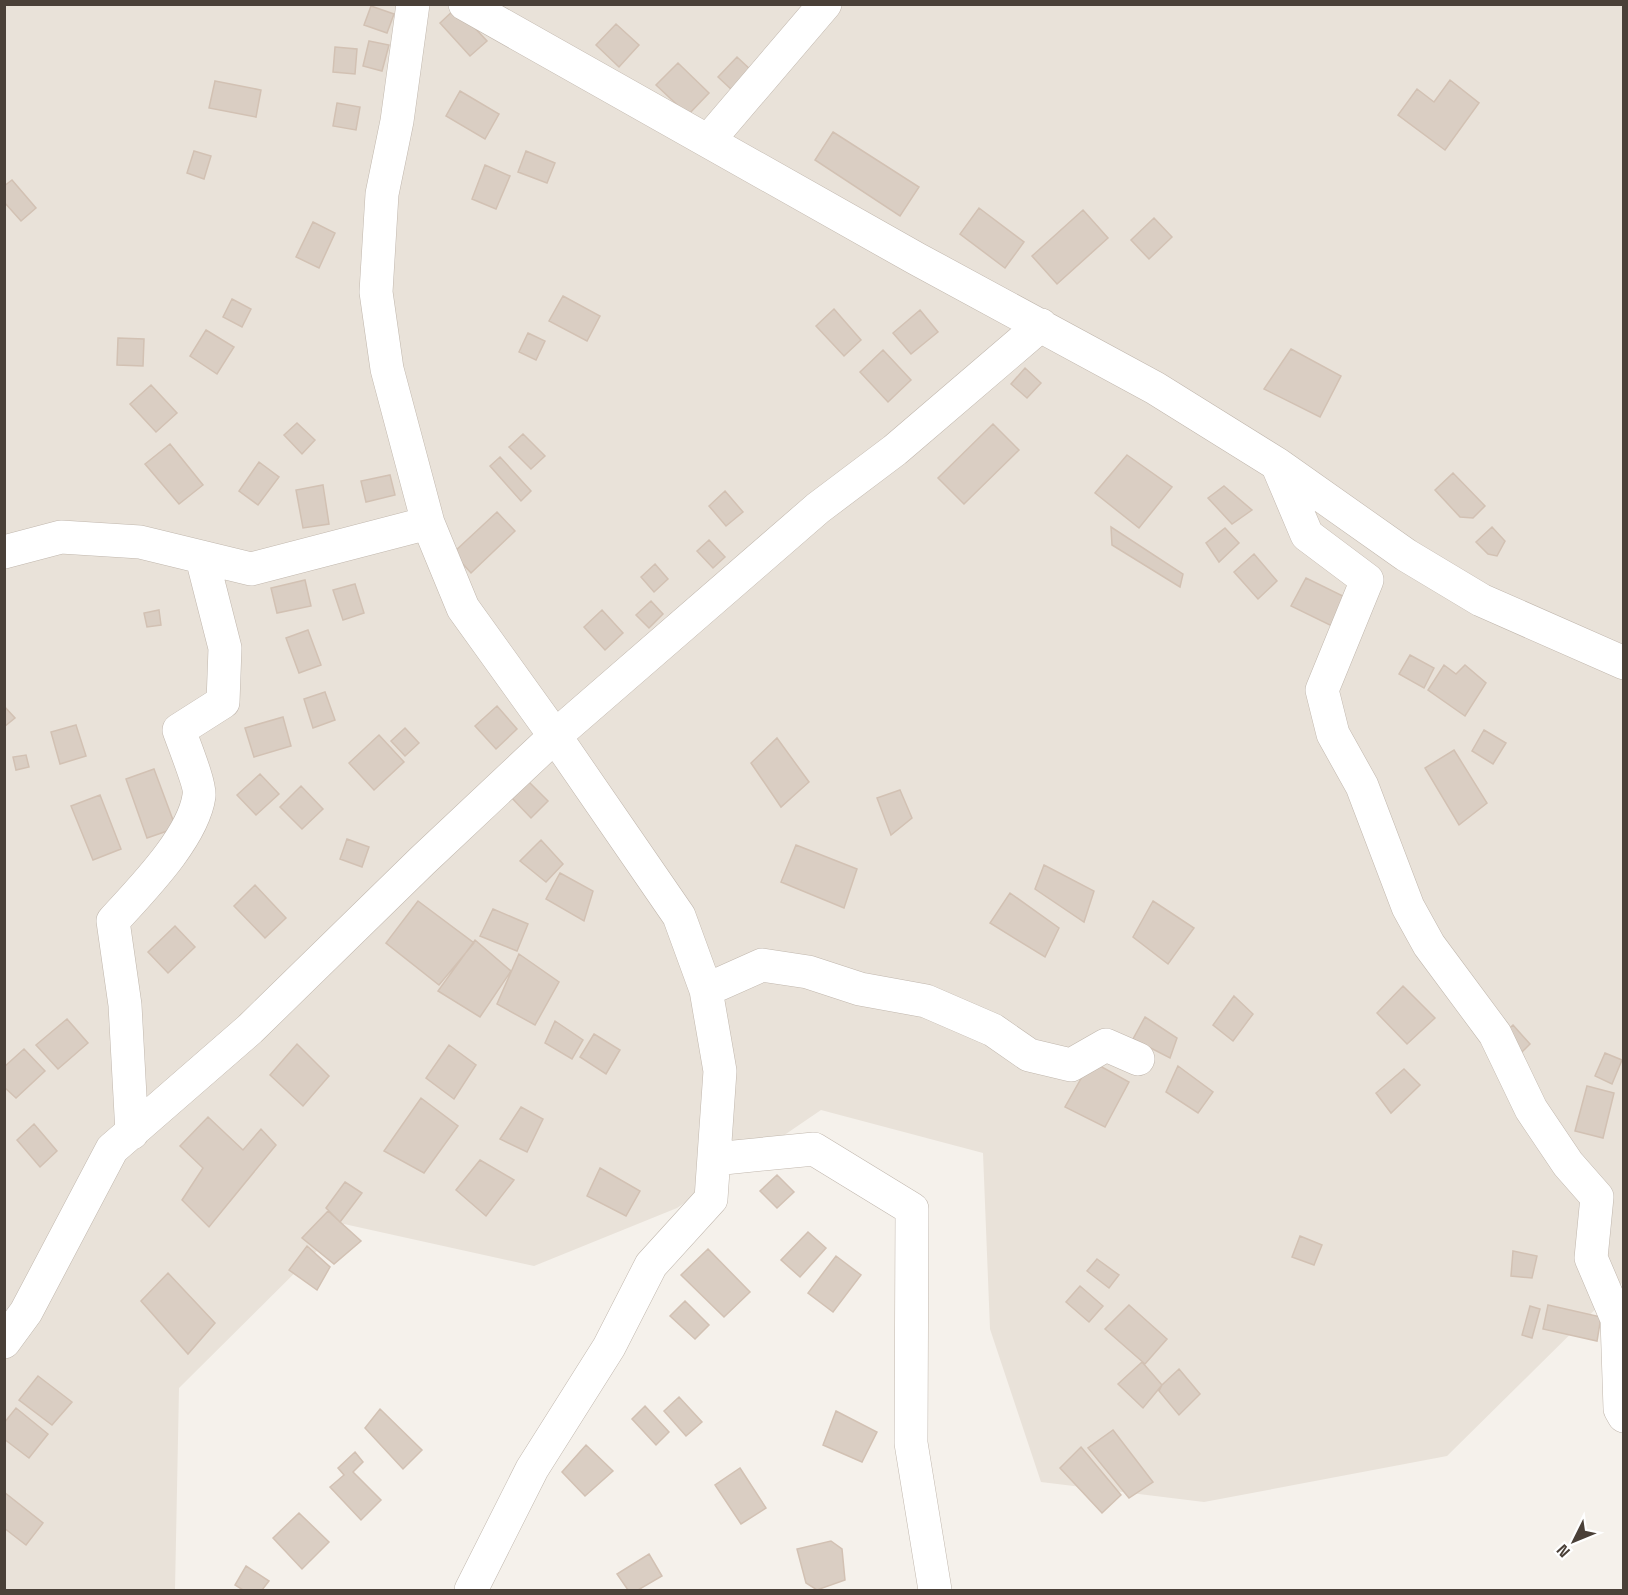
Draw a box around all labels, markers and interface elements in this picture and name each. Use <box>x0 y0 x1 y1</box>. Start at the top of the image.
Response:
north arrow <box>1544 1511 1604 1571</box>
text: N <box>1552 1540 1575 1562</box>

